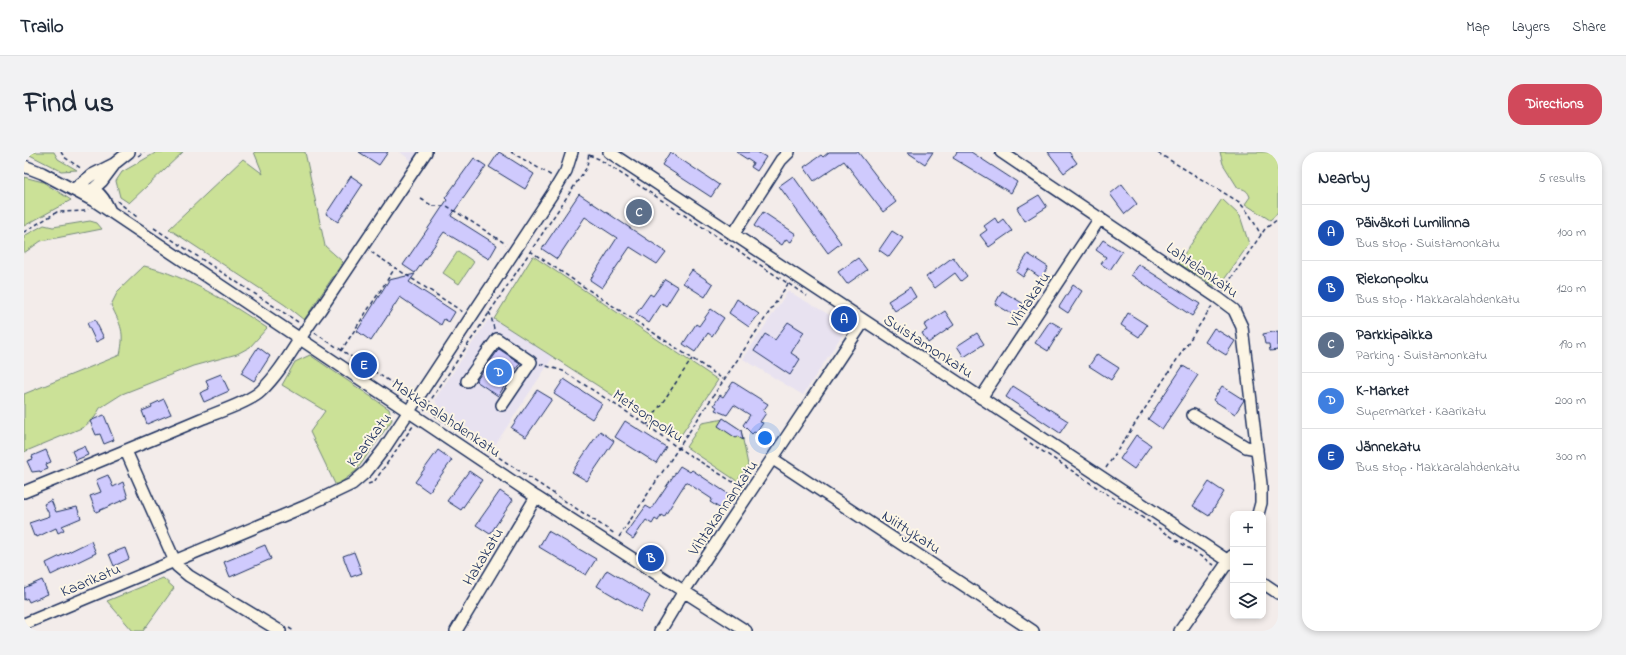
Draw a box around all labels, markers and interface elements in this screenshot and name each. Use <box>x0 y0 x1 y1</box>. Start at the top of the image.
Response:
text: Trailo <box>20 14 64 41</box>
text: Map <box>1466 17 1490 38</box>
text: Layers <box>1512 17 1550 38</box>
text: Share <box>1572 17 1606 38</box>
text: Find us <box>24 84 114 125</box>
button: Directions <box>1508 84 1602 125</box>
text: Nearby <box>1318 166 1370 191</box>
text: 5 results <box>1538 169 1586 188</box>
pin: C <box>626 197 652 227</box>
text: Päiväkoti Lumilinna <box>1356 212 1470 234</box>
text: A <box>1327 223 1335 242</box>
text: 100 m <box>1557 223 1586 242</box>
text: Bus stop · Suistamonkatu <box>1356 234 1500 253</box>
street label: Lahtelankatu <box>1161 237 1243 305</box>
street label: Vihtakatu <box>1002 267 1057 334</box>
text: Riekonpolku <box>1356 268 1429 290</box>
text: B <box>1327 279 1335 298</box>
text: 120 m <box>1556 279 1586 298</box>
text: Bus stop · Makkaralahdenkatu <box>1356 290 1520 309</box>
pin: A <box>831 304 857 334</box>
street label: Suistamonkatu <box>878 309 978 385</box>
text: Parkkipaikka <box>1356 324 1433 346</box>
text: C <box>1327 335 1335 354</box>
text: 190 m <box>1559 335 1586 354</box>
text: Parking · Suistamonkatu <box>1356 346 1487 365</box>
pin: E <box>351 350 377 380</box>
pin: D <box>486 357 512 387</box>
street label: Makkaralahdenkatu <box>386 373 506 464</box>
text: K-Market <box>1356 380 1409 402</box>
street label: Metsonpolku <box>607 384 689 450</box>
text: D <box>1326 391 1336 410</box>
text: 200 m <box>1555 391 1586 410</box>
text: Supermarket · Kaarikatu <box>1356 402 1486 421</box>
street label: Kaarikatu <box>341 408 398 473</box>
your location <box>755 428 775 448</box>
text: Jännekatu <box>1356 436 1421 458</box>
text: E <box>1327 447 1335 466</box>
text: 300 m <box>1556 447 1586 466</box>
street label: Vihtakannankatu <box>682 455 765 562</box>
text: Bus stop · Makkaralahdenkatu <box>1356 458 1520 477</box>
street label: Niittykatu <box>877 505 945 561</box>
map controls <box>1230 511 1266 619</box>
button: + <box>1230 511 1266 547</box>
street label: Hakakatu <box>457 524 510 591</box>
pin: B <box>638 543 664 573</box>
button: − <box>1230 547 1266 583</box>
street label: Kaarikatu <box>57 557 124 604</box>
button: layers <box>1230 583 1266 619</box>

